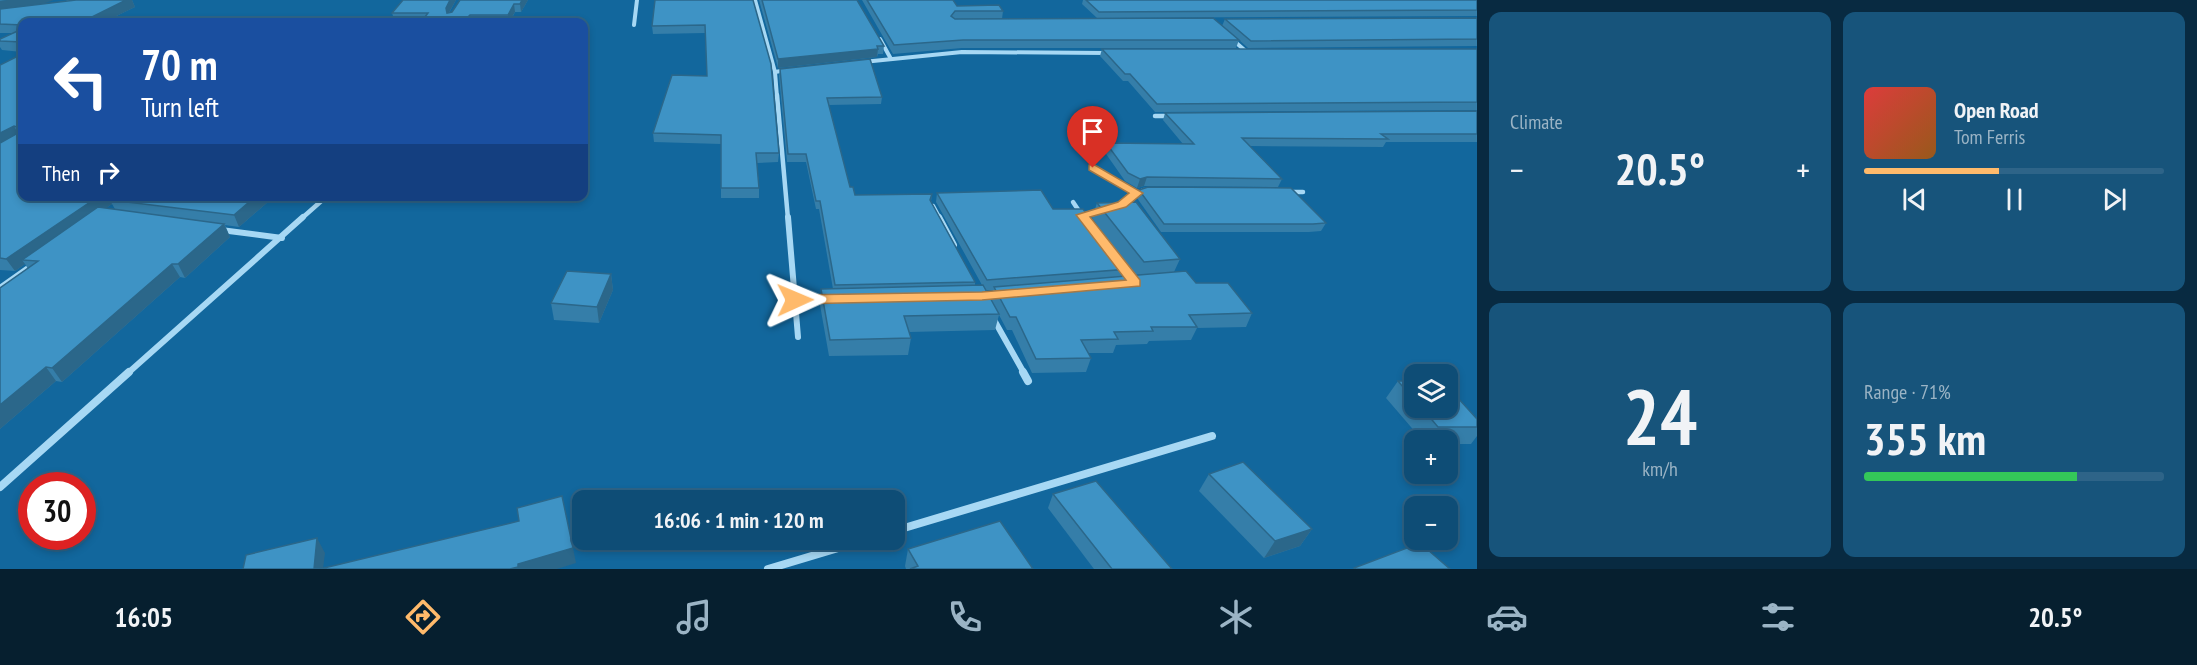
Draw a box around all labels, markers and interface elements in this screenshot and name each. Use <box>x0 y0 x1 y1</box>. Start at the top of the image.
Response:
text: 70 m <box>141 37 218 92</box>
icon: left <box>42 42 120 120</box>
text: Turn left <box>141 90 219 124</box>
text: Open Road <box>1954 96 2039 124</box>
pin <box>1067 106 1118 168</box>
text: Climate <box>1510 109 1563 135</box>
icon: arrive <box>1076 115 1109 148</box>
text: Tom Ferris <box>1954 124 2025 150</box>
text: 20.5° <box>1615 139 1705 197</box>
text: − <box>1510 148 1524 191</box>
text: + <box>1796 148 1810 191</box>
icon: right <box>92 156 125 189</box>
text: Then <box>42 159 80 187</box>
icon: previous <box>1898 183 1931 216</box>
icon: pause <box>1998 183 2031 216</box>
icon: next <box>2098 183 2131 216</box>
position arrow <box>763 268 827 332</box>
map controls <box>1404 364 1458 550</box>
button: layers <box>1404 364 1458 418</box>
text: 24 <box>1623 366 1697 467</box>
text: Range · 71% <box>1864 379 1951 405</box>
text: 355 km <box>1864 409 1986 467</box>
button: + <box>1404 430 1458 484</box>
text: km/h <box>1642 456 1678 482</box>
speed limit sign: 30 <box>18 472 96 550</box>
button: − <box>1404 496 1458 550</box>
text: 16:06 · 1 min · 120 m <box>653 506 824 534</box>
icon: directions <box>402 596 444 638</box>
icon: music <box>673 596 715 638</box>
icon: phone <box>944 596 986 638</box>
icon: climate <box>1215 596 1257 638</box>
icon: car <box>1486 596 1528 638</box>
icon: filters <box>1757 596 1799 638</box>
text: 16:05 <box>115 600 173 634</box>
text: 20.5° <box>2028 600 2082 634</box>

